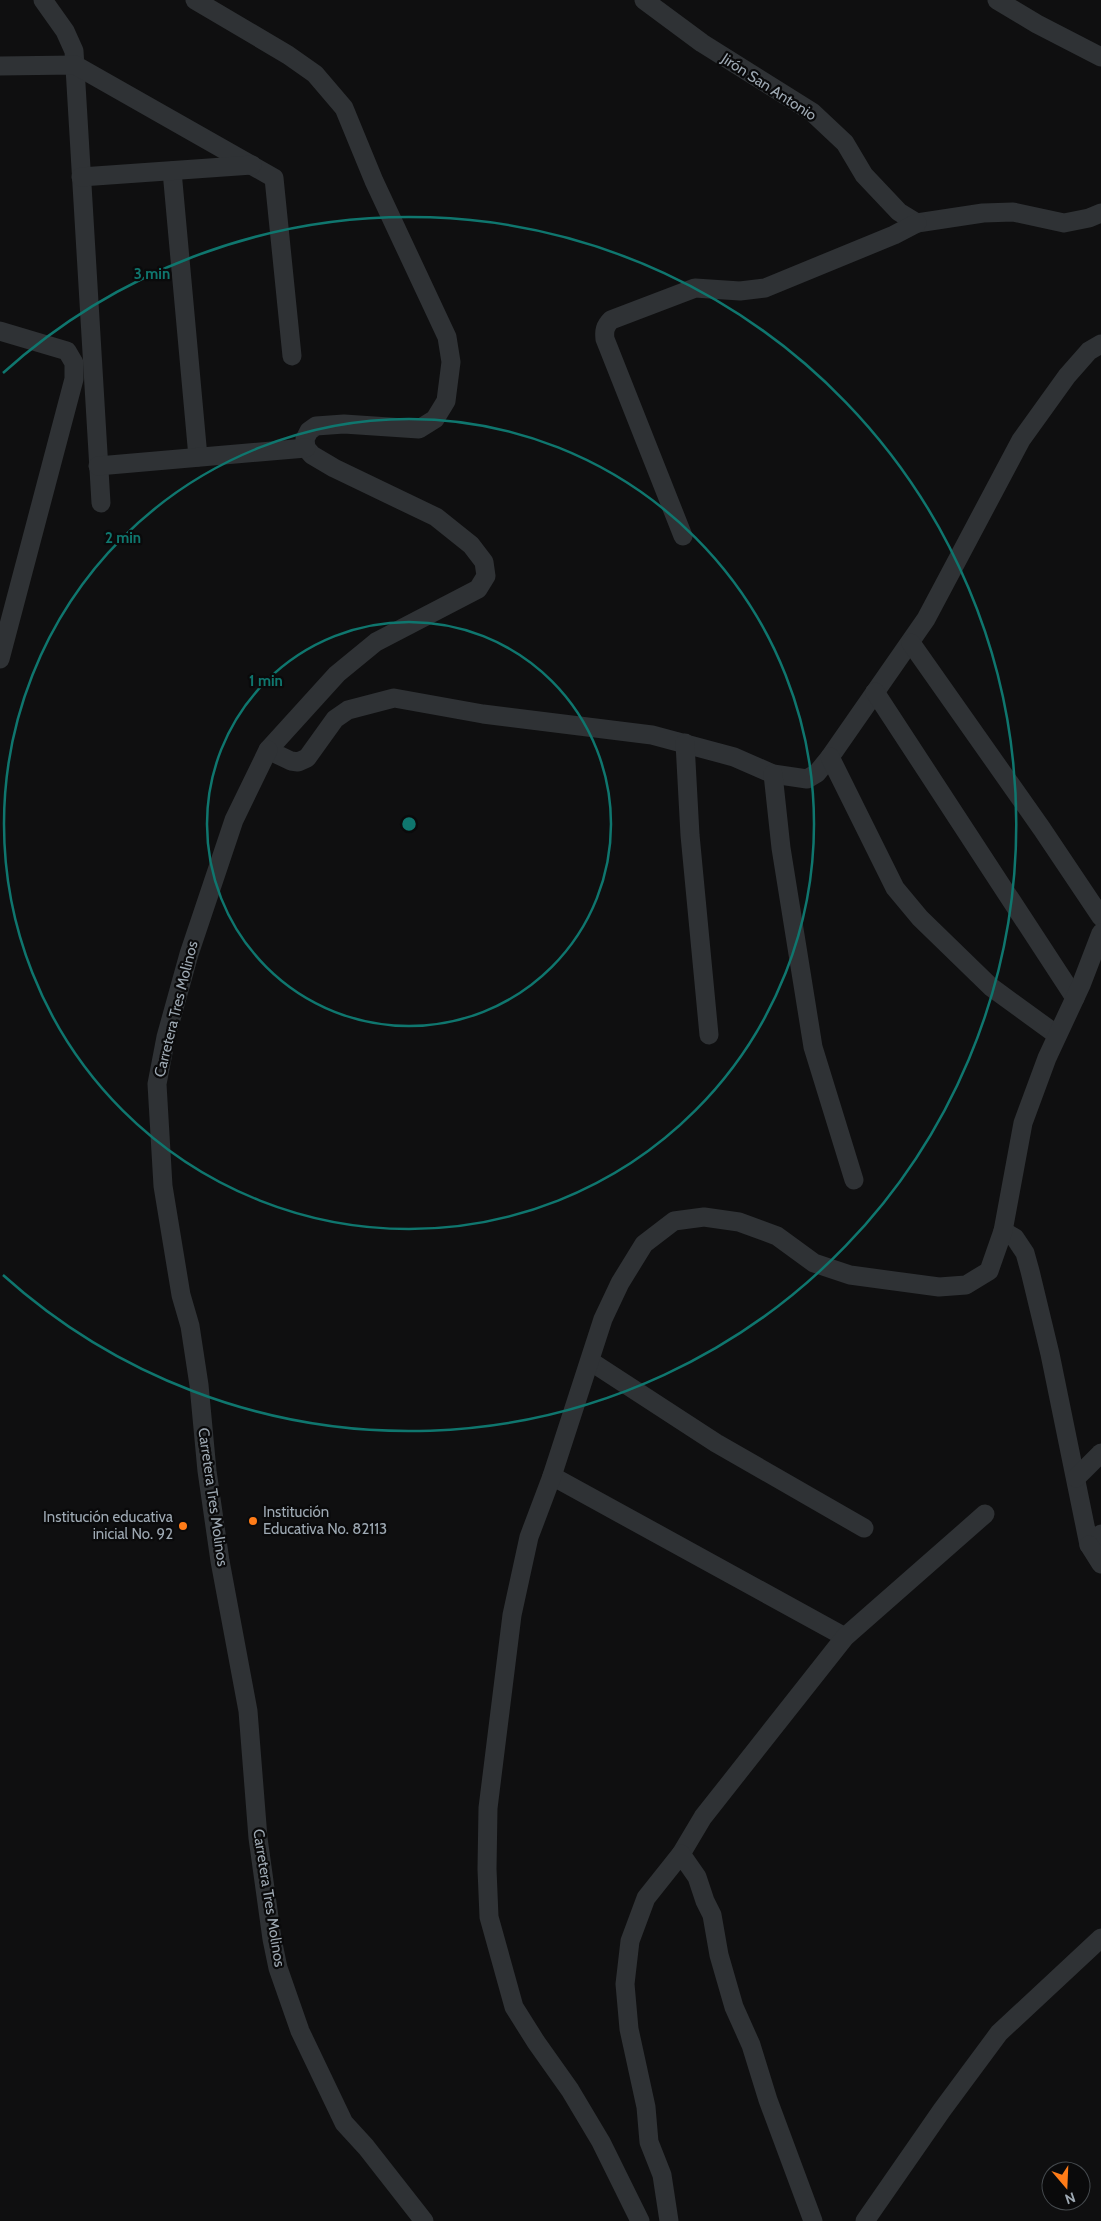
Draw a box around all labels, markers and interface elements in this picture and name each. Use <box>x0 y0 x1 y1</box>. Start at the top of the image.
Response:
street label: Jirón San Antonio <box>717 49 820 124</box>
text: 3 min <box>134 265 170 283</box>
text: 2 min <box>105 529 141 547</box>
text: 1 min <box>249 672 283 690</box>
centre of rings <box>400 815 418 833</box>
street label: Carretera Tres Molinos <box>150 939 202 1079</box>
street label: Carretera Tres Molinos <box>194 1427 232 1567</box>
place label: Institución Educativa No. 82113 <box>263 1503 387 1538</box>
place label: Institución educativa inicial No. 92 <box>43 1508 174 1543</box>
marker: Institución Educativa No. 82113 <box>247 1515 259 1527</box>
marker: Institución educativa inicial No. 92 <box>177 1520 189 1532</box>
street label: Carretera Tres Molinos <box>249 1828 289 1968</box>
north arrow <box>1041 2161 1091 2211</box>
text: N <box>1063 2188 1078 2208</box>

